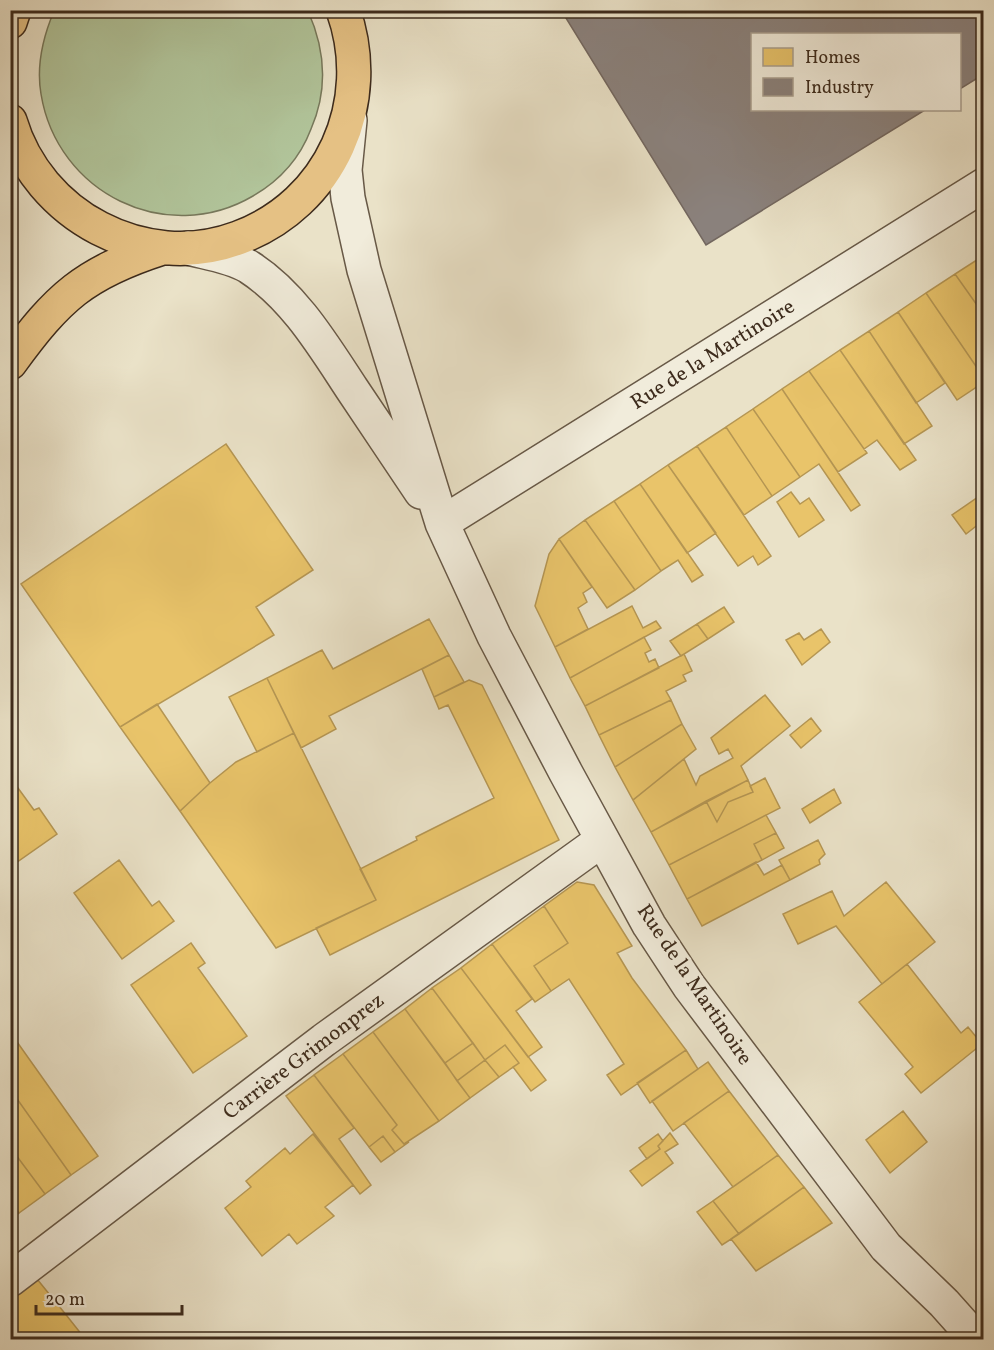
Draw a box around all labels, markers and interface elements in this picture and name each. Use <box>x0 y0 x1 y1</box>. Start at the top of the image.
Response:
legend <box>751 33 961 111</box>
text: Homes <box>805 46 860 71</box>
text: Industry <box>805 76 874 101</box>
street label: Rue de la Martinoire <box>625 293 801 417</box>
street label: Rue de la Martinoire <box>629 899 759 1071</box>
street label: Carrière Grimonprez <box>217 987 391 1127</box>
scale bar <box>36 1278 182 1316</box>
text: 20 m <box>45 1288 85 1313</box>

